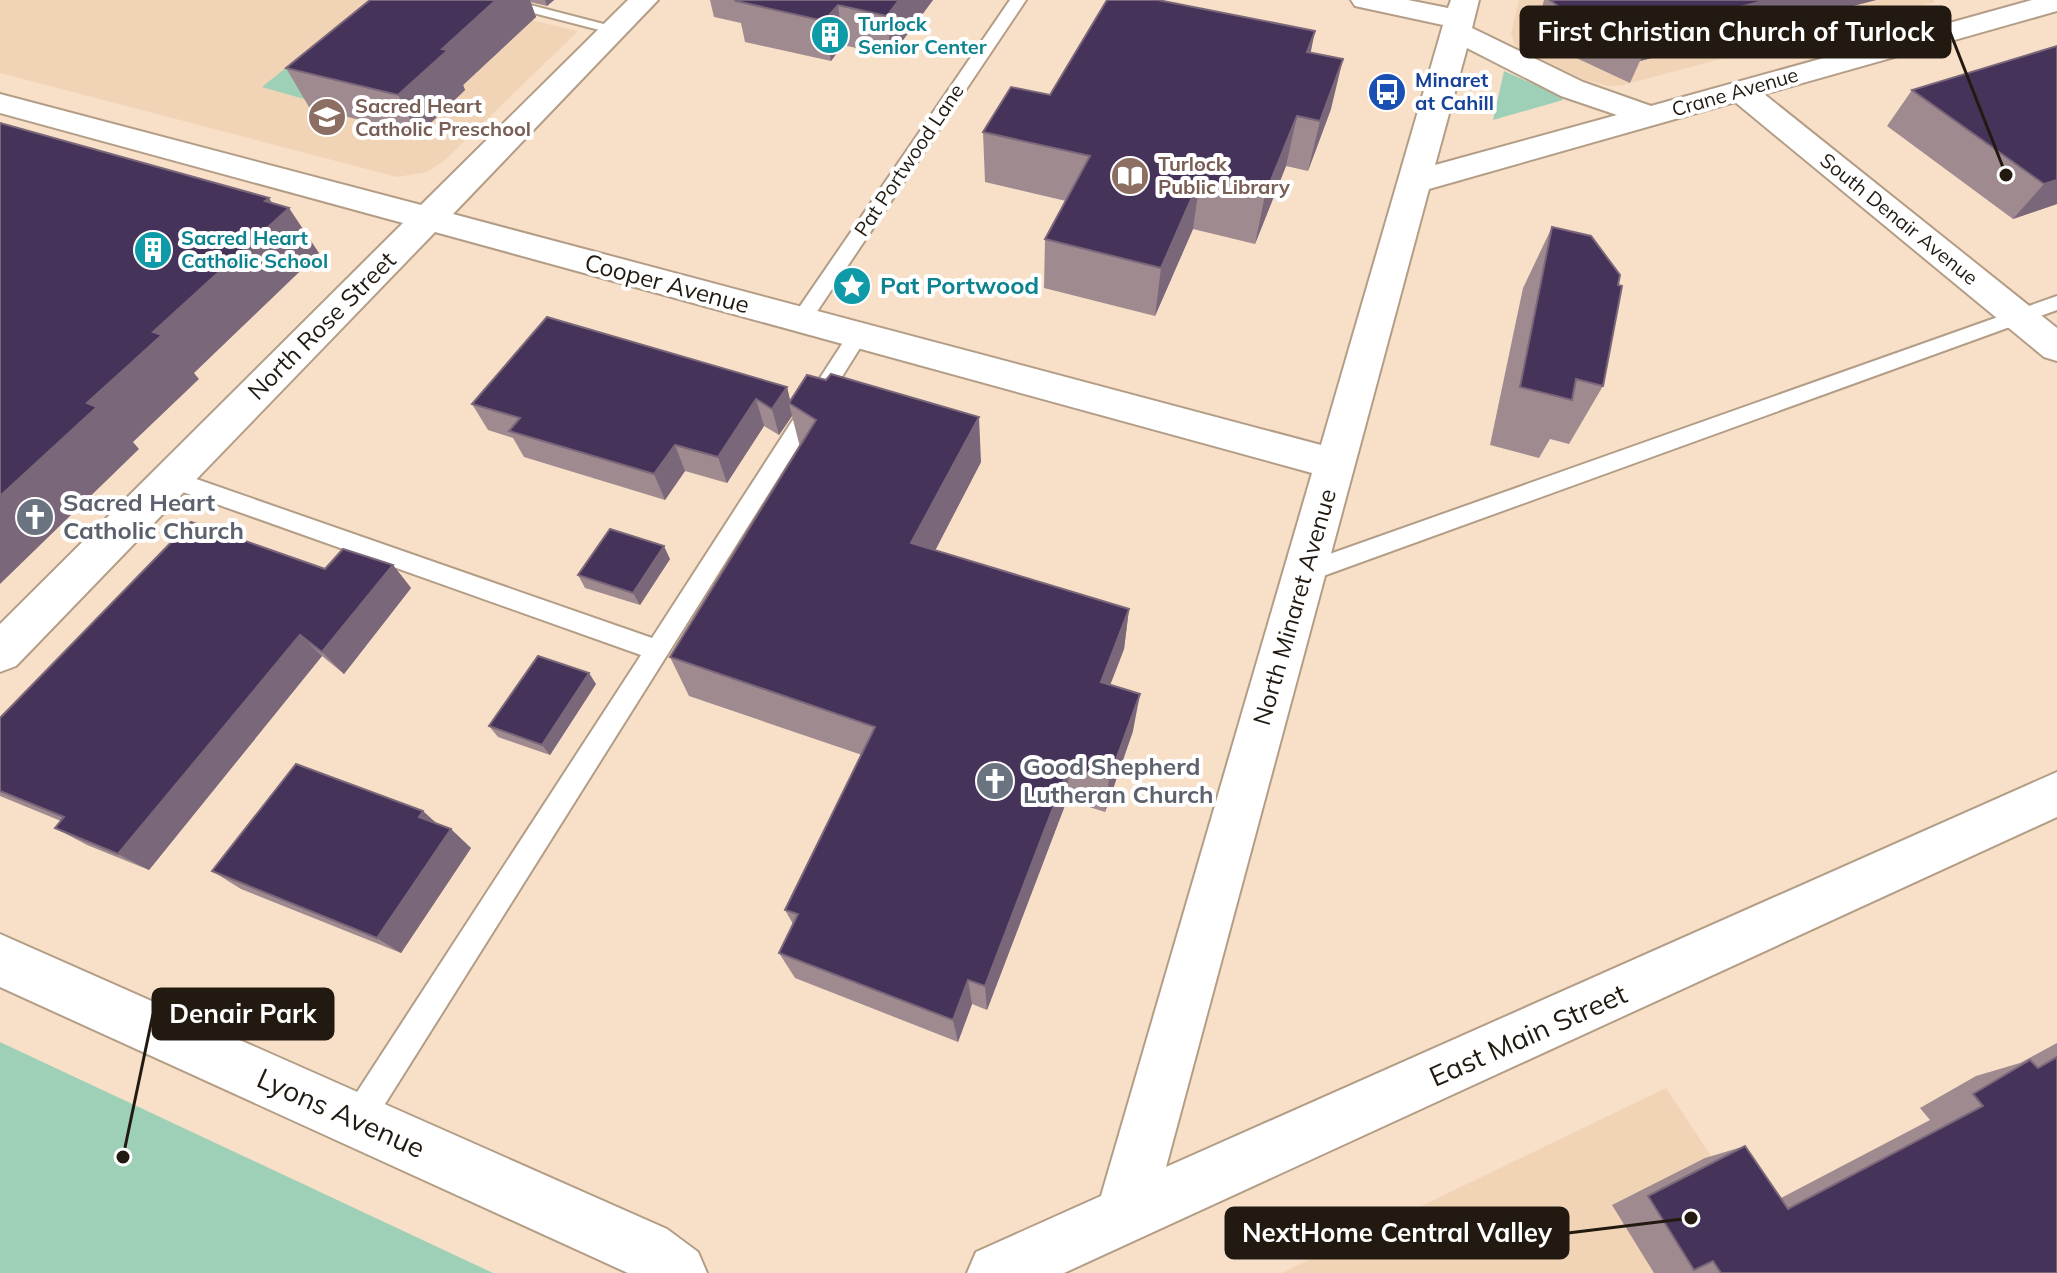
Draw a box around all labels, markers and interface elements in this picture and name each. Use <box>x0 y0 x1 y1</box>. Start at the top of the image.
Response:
callout: First Christian Church of Turlock <box>1521 7 1950 57</box>
place label: Turlock Senior Center <box>858 11 987 59</box>
building icon: Turlock Senior Center <box>809 14 851 56</box>
text: First Christian Church of Turlock <box>1538 15 1935 48</box>
street label: Crane Avenue <box>1669 62 1801 121</box>
place label: Minaret at Cahill <box>1415 67 1494 115</box>
bus stop icon: Minaret at Cahill <box>1366 71 1408 113</box>
street label: Pat Portwood Lane <box>848 79 969 241</box>
place label: Sacred Heart Catholic Preschool <box>355 93 531 141</box>
school or university icon: Sacred Heart Catholic Preschool <box>306 96 348 138</box>
street label: South Denair Avenue <box>1815 147 1983 290</box>
place label: Turlock Public Library <box>1158 151 1290 199</box>
library icon: Turlock Public Library <box>1109 155 1151 197</box>
place label: Sacred Heart Catholic School <box>181 225 328 273</box>
building icon: Sacred Heart Catholic School <box>132 229 174 271</box>
street label: North Rose Street <box>241 245 402 406</box>
street label: Cooper Avenue <box>582 247 753 319</box>
place icon: Pat Portwood <box>831 265 873 307</box>
place label: Pat Portwood <box>880 270 1039 300</box>
street label: North Minaret Avenue <box>1246 485 1342 728</box>
place label: Sacred Heart Catholic Church <box>63 487 244 545</box>
church icon: Sacred Heart Catholic Church <box>14 496 56 538</box>
place label: Good Shepherd Lutheran Church <box>1023 751 1214 809</box>
church icon: Good Shepherd Lutheran Church <box>974 760 1016 802</box>
street label: East Main Street <box>1424 975 1632 1094</box>
callout: Denair Park <box>153 989 333 1039</box>
text: Denair Park <box>169 997 317 1030</box>
street label: Lyons Avenue <box>252 1060 430 1165</box>
callout: NextHome Central Valley <box>1226 1208 1568 1258</box>
text: NextHome Central Valley <box>1242 1216 1553 1249</box>

